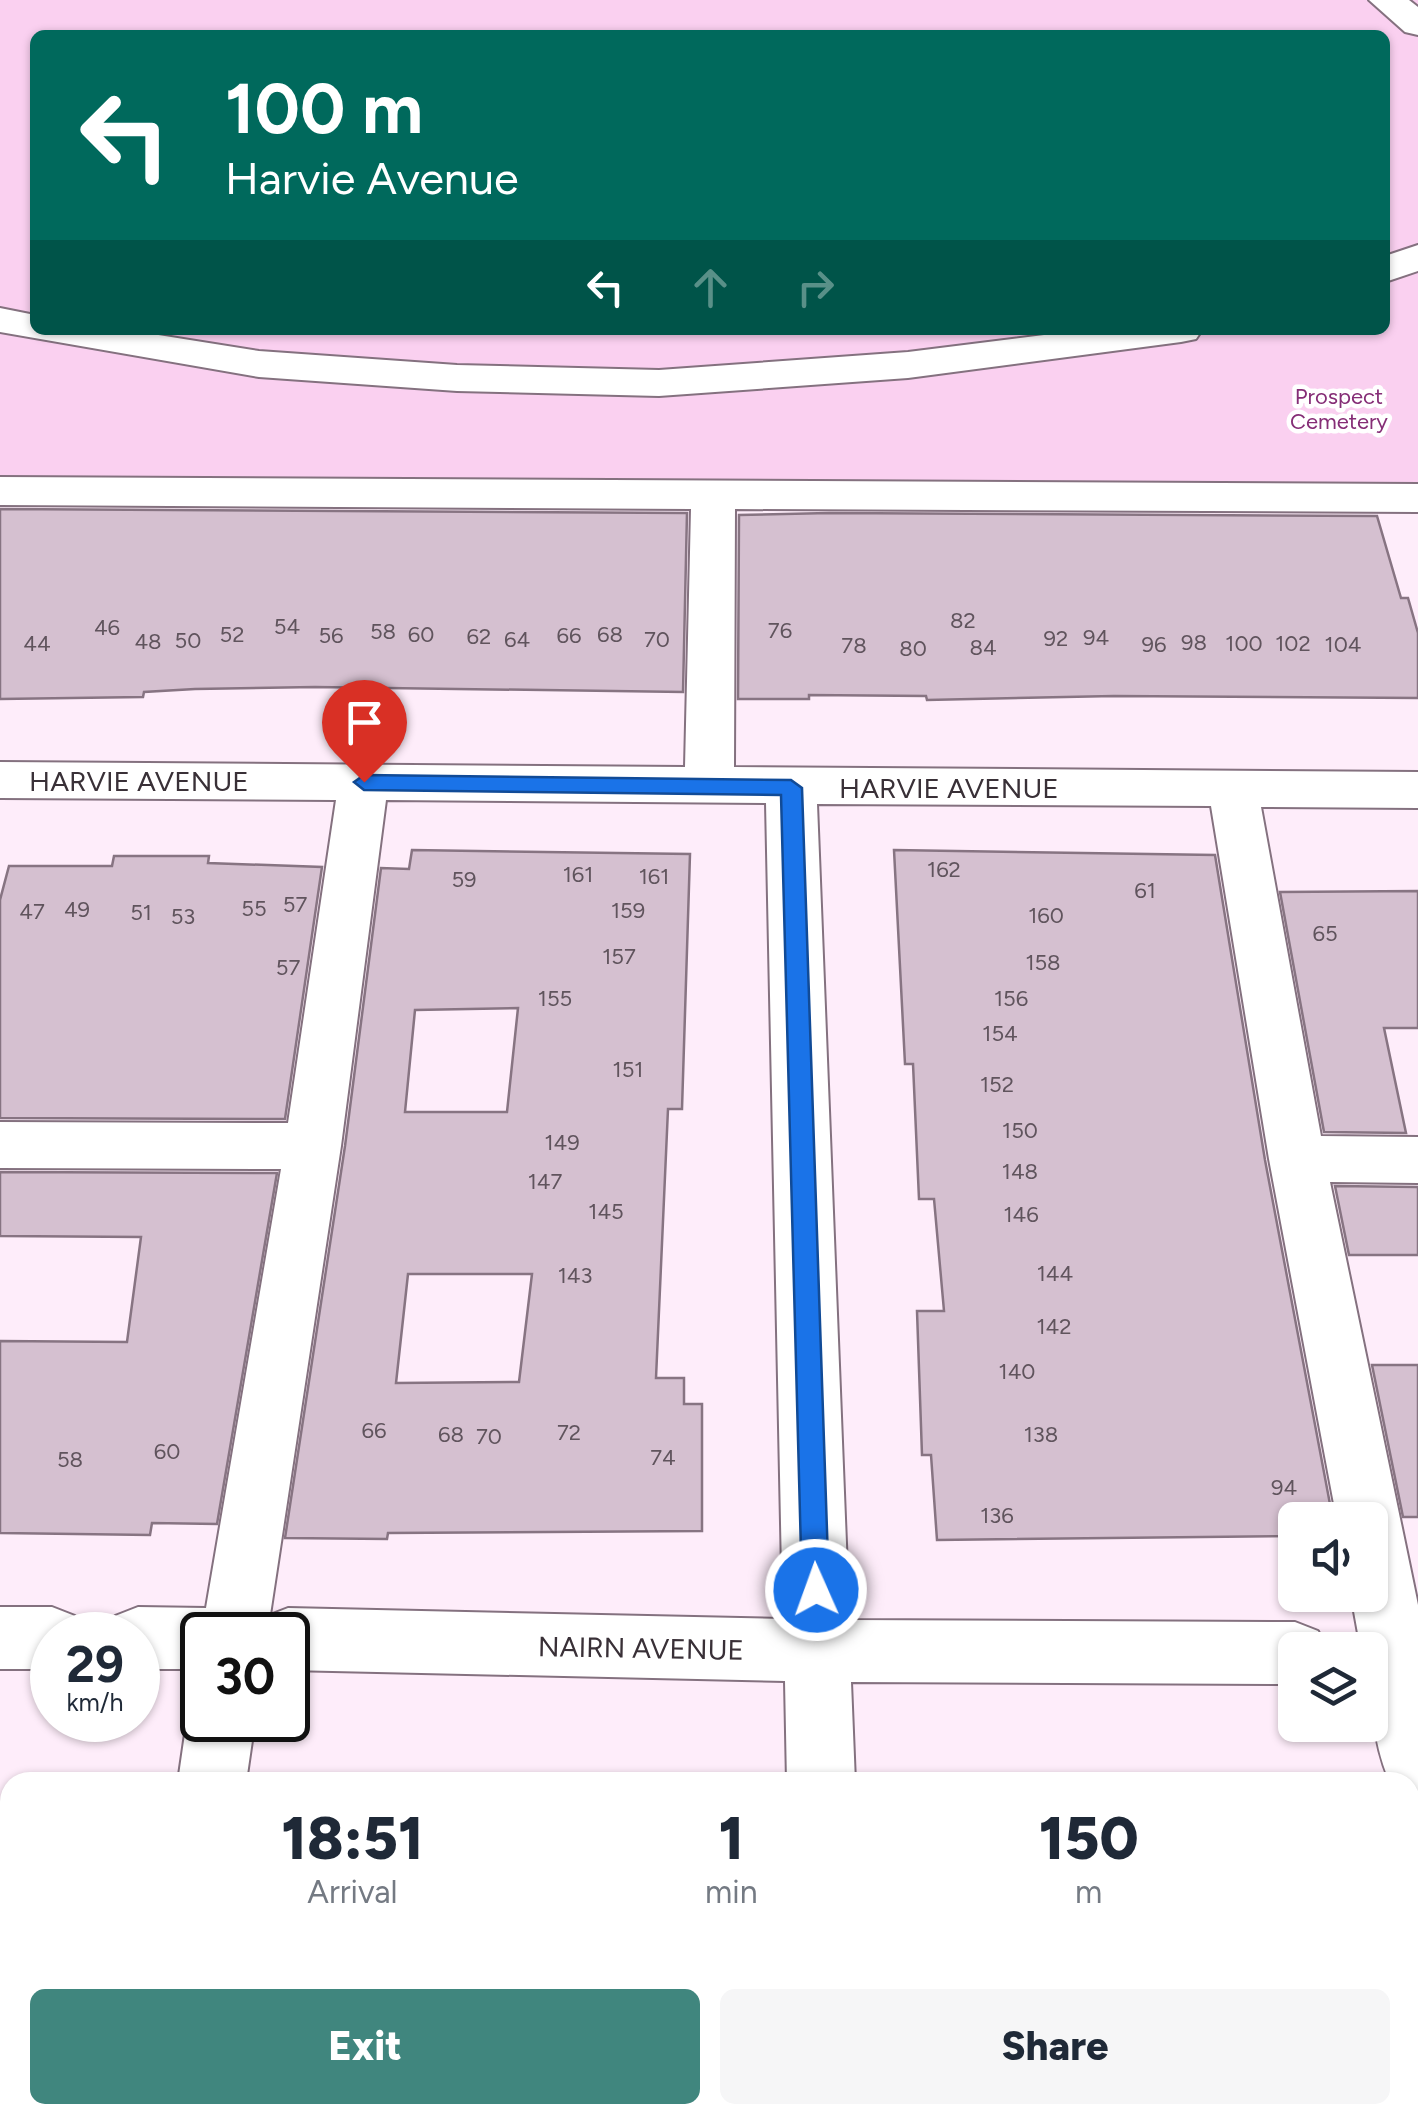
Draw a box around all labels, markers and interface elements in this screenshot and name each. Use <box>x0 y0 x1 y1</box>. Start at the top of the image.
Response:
text: 100 m <box>225 66 423 151</box>
icon: left <box>60 70 190 200</box>
text: Harvie Avenue <box>225 151 519 205</box>
icon: left <box>578 260 633 315</box>
icon: ahead <box>683 260 738 315</box>
icon: right <box>788 260 843 315</box>
park label: Prospect Cemetery <box>1290 383 1388 435</box>
house number: 82 <box>950 607 976 634</box>
house number: 54 <box>274 613 300 640</box>
house number: 46 <box>94 614 120 641</box>
house number: 76 <box>768 617 792 644</box>
house number: 58 <box>370 618 396 645</box>
house number: 52 <box>220 621 244 648</box>
house number: 60 <box>408 621 434 648</box>
house number: 68 <box>597 621 623 648</box>
house number: 56 <box>318 622 344 649</box>
house number: 66 <box>557 622 581 649</box>
house number: 62 <box>467 623 491 650</box>
house number: 94 <box>1083 624 1109 651</box>
house number: 92 <box>1044 625 1068 652</box>
house number: 64 <box>504 626 530 653</box>
house number: 70 <box>644 626 670 653</box>
house number: 50 <box>175 627 201 654</box>
house number: 48 <box>134 628 162 655</box>
house number: 98 <box>1181 629 1207 656</box>
house number: 44 <box>23 630 51 657</box>
house number: 100 <box>1225 630 1263 657</box>
house number: 102 <box>1275 630 1311 657</box>
house number: 96 <box>1142 631 1166 658</box>
house number: 104 <box>1325 631 1361 658</box>
house number: 78 <box>841 632 867 659</box>
house number: 84 <box>969 634 997 661</box>
house number: 80 <box>899 635 927 662</box>
pin <box>322 680 407 783</box>
icon: arrive <box>337 695 392 750</box>
street label: HARVIE AVENUE <box>29 764 249 798</box>
street label: HARVIE AVENUE <box>839 771 1059 805</box>
house number: 162 <box>927 856 961 883</box>
house number: 161 <box>563 861 593 888</box>
house number: 161 <box>639 863 669 890</box>
house number: 59 <box>451 866 477 893</box>
house number: 61 <box>1134 877 1156 904</box>
house number: 57 <box>283 891 307 918</box>
house number: 55 <box>241 895 267 922</box>
house number: 49 <box>64 896 90 923</box>
house number: 159 <box>611 897 645 924</box>
house number: 47 <box>19 898 45 925</box>
house number: 51 <box>130 899 152 926</box>
house number: 160 <box>1028 902 1064 929</box>
house number: 53 <box>171 903 195 930</box>
house number: 65 <box>1312 920 1338 947</box>
house number: 157 <box>602 943 636 970</box>
house number: 158 <box>1025 949 1061 976</box>
house number: 57 <box>276 954 300 981</box>
house number: 155 <box>538 985 572 1012</box>
house number: 156 <box>994 985 1028 1012</box>
house number: 154 <box>982 1020 1018 1047</box>
house number: 151 <box>613 1056 643 1083</box>
house number: 152 <box>980 1071 1014 1098</box>
house number: 150 <box>1002 1117 1038 1144</box>
house number: 149 <box>544 1129 580 1156</box>
house number: 148 <box>1002 1158 1038 1185</box>
house number: 147 <box>528 1168 562 1195</box>
house number: 145 <box>588 1198 624 1225</box>
house number: 146 <box>1003 1201 1039 1228</box>
house number: 144 <box>1037 1260 1073 1287</box>
house number: 143 <box>558 1262 592 1289</box>
house number: 142 <box>1036 1313 1072 1340</box>
house number: 140 <box>999 1358 1035 1385</box>
house number: 66 <box>362 1417 386 1444</box>
house number: 72 <box>557 1419 581 1446</box>
house number: 68 <box>438 1421 464 1448</box>
house number: 138 <box>1024 1421 1058 1448</box>
house number: 70 <box>476 1423 502 1450</box>
house number: 60 <box>154 1438 180 1465</box>
house number: 74 <box>650 1444 676 1471</box>
house number: 58 <box>57 1446 83 1473</box>
house number: 94 <box>1271 1474 1297 1501</box>
house number: 136 <box>980 1502 1014 1529</box>
map controls <box>1278 1502 1388 1742</box>
button: sound <box>1278 1502 1388 1612</box>
position arrow <box>764 1538 868 1642</box>
speed limit sign: 30 <box>180 1612 310 1742</box>
street label: NAIRN AVENUE <box>538 1629 744 1667</box>
button: layers <box>1278 1632 1388 1742</box>
text: 29 <box>66 1634 124 1695</box>
text: km/h <box>66 1687 124 1717</box>
text: 18:51 <box>281 1802 424 1874</box>
text: 1 <box>718 1802 744 1874</box>
text: 150 <box>1039 1802 1139 1874</box>
text: Arrival <box>307 1873 398 1911</box>
text: min <box>705 1873 758 1911</box>
text: m <box>1075 1873 1102 1911</box>
button: Exit <box>30 1989 700 2104</box>
button: Share <box>720 1989 1390 2104</box>

